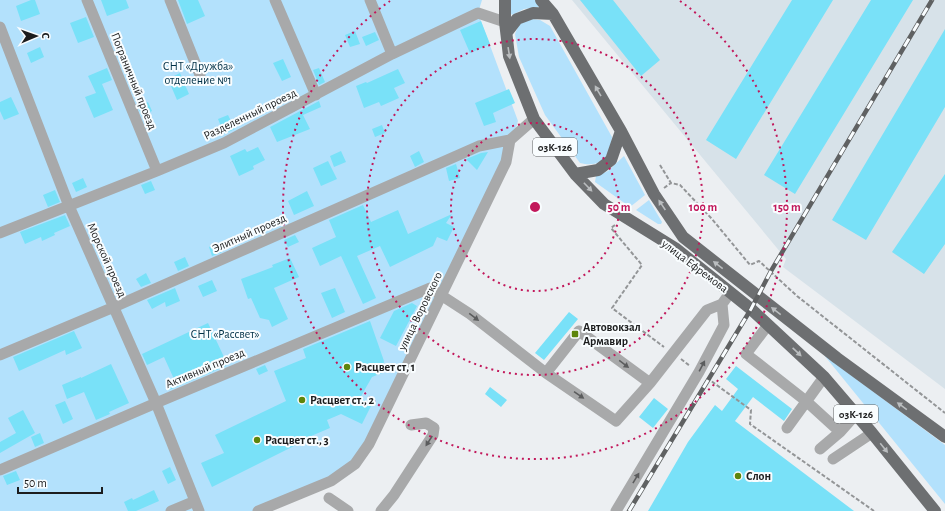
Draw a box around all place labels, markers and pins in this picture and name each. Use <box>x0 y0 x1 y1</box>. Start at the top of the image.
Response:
centre of rings <box>528 200 542 214</box>
place label: Автовокзал Армавир <box>583 321 641 347</box>
marker: Автовокзал Армавир <box>570 329 580 339</box>
place label: Расцвет ст, 1 <box>355 361 415 373</box>
marker: Расцвет ст, 1 <box>342 362 352 372</box>
place label: Расцвет ст., 2 <box>310 394 374 406</box>
marker: Расцвет ст., 2 <box>297 395 307 405</box>
place label: Расцвет ст., 3 <box>265 434 329 446</box>
marker: Расцвет ст., 3 <box>252 435 262 445</box>
place label: Слон <box>746 470 771 482</box>
marker: Слон <box>733 471 743 481</box>

